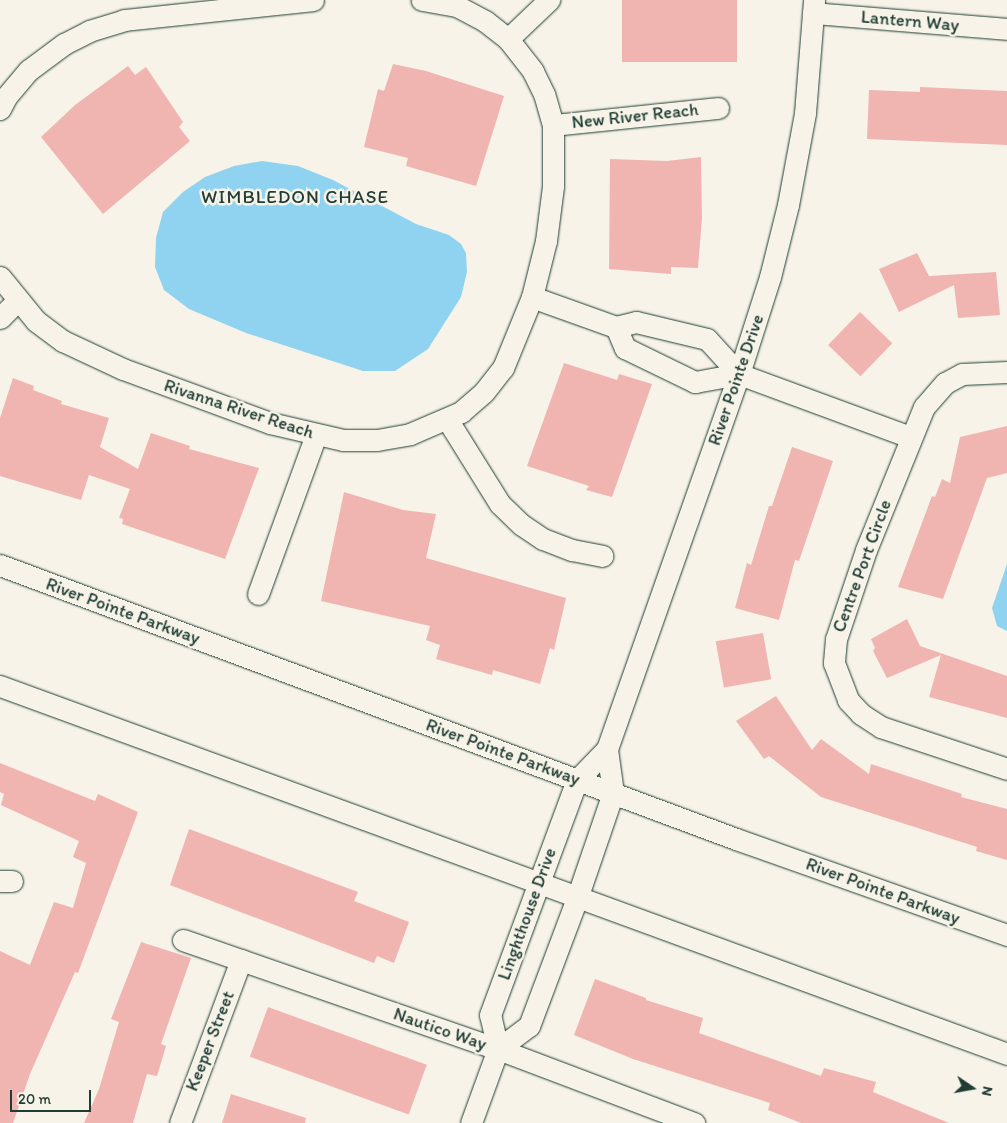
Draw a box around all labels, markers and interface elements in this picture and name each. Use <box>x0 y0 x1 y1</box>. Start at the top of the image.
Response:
street label: Lantern Way <box>860 6 960 36</box>
street label: New River Reach <box>571 99 699 133</box>
district label: WIMBLEDON CHASE <box>199 186 391 208</box>
street label: River Pointe Drive <box>703 312 769 448</box>
street label: Rivanna River Reach <box>162 375 316 443</box>
street label: Centre Port Circle <box>828 497 896 635</box>
street label: River Pointe Parkway <box>43 573 203 649</box>
street label: River Pointe Parkway <box>423 714 583 790</box>
street label: Linghthouse Drive <box>493 845 561 983</box>
street label: River Pointe Parkway <box>803 853 963 929</box>
street label: Keeper Street <box>181 988 239 1094</box>
street label: Nautico Way <box>391 1003 489 1055</box>
north arrow <box>947 1063 997 1113</box>
scale bar <box>12 1080 94 1112</box>
text: N <box>978 1085 996 1098</box>
text: 20 m <box>18 1090 51 1108</box>

